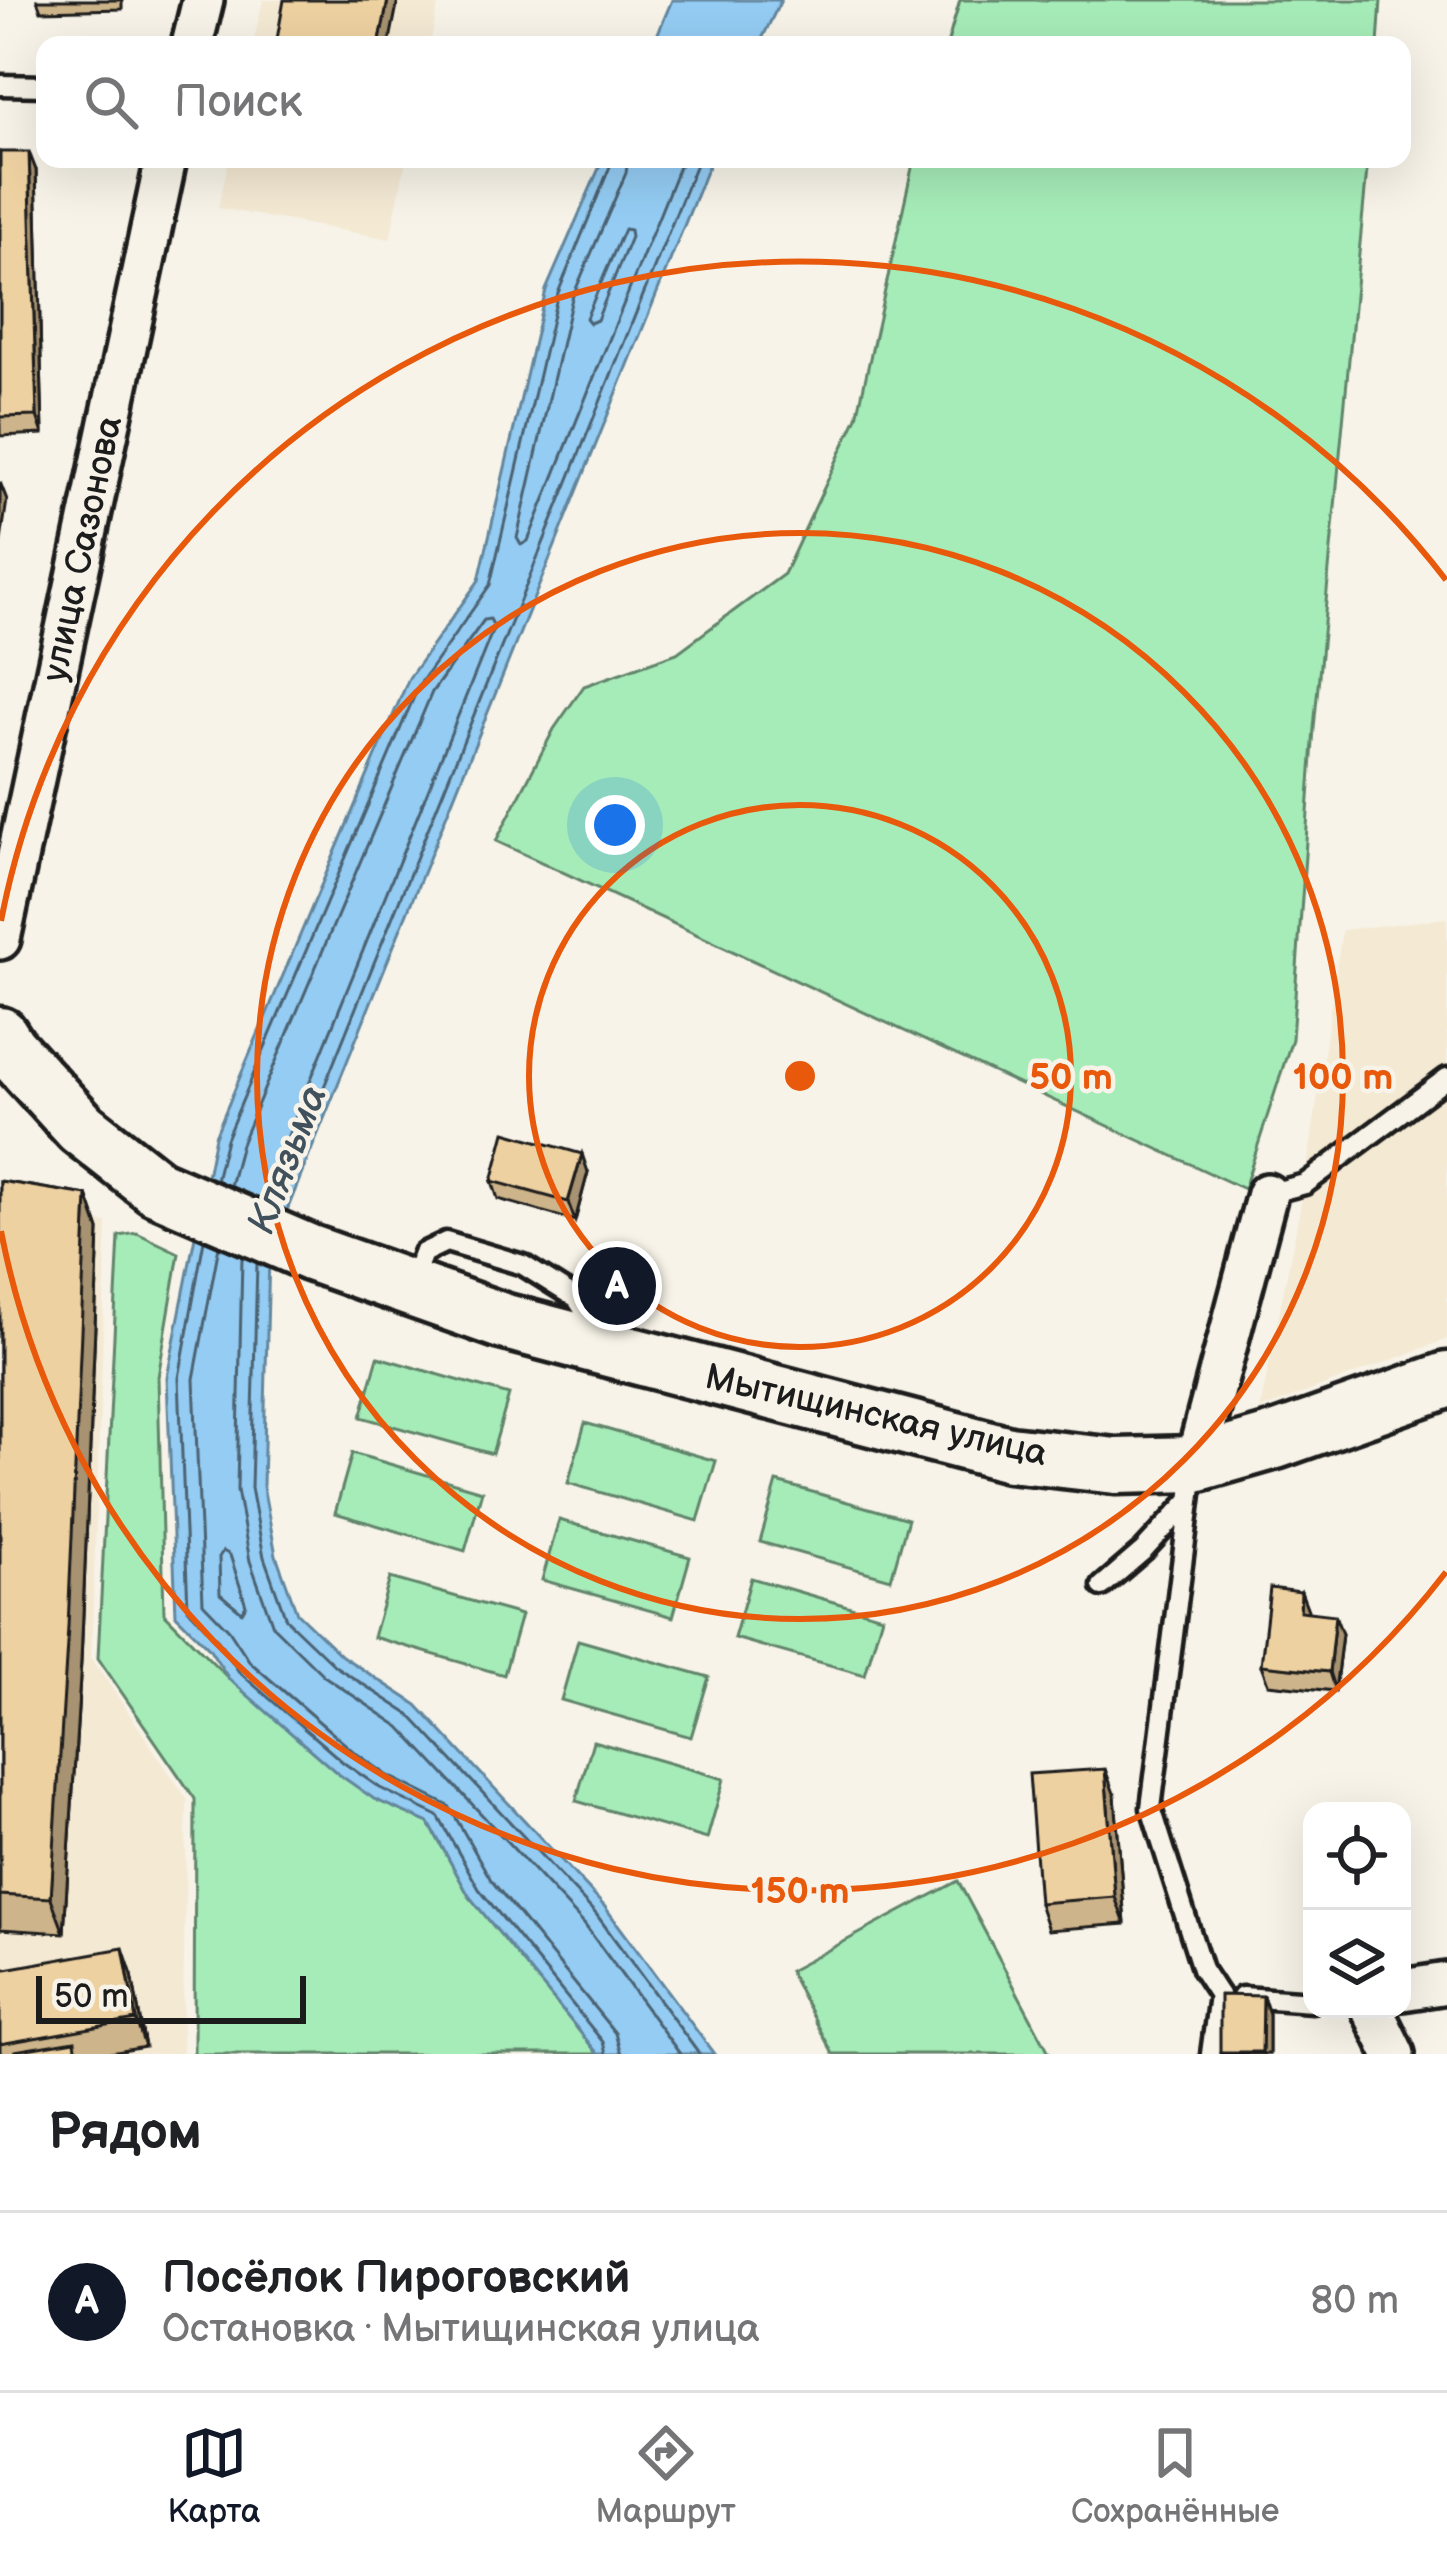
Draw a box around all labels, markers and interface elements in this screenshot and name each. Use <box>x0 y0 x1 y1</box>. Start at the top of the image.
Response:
search box <box>36 36 1411 168</box>
icon: search <box>78 69 144 135</box>
text: Поиск <box>174 75 302 130</box>
street label: улица Сазонова <box>34 412 132 686</box>
your location <box>585 795 645 855</box>
centre of rings <box>779 1055 821 1097</box>
text: 50 m <box>1029 1057 1113 1100</box>
text: 100 m <box>1293 1057 1393 1100</box>
water label: Клязьма <box>238 1079 338 1241</box>
pin: A <box>578 1241 656 1331</box>
street label: Мытищинская улица <box>701 1356 1051 1476</box>
map controls <box>1303 1802 1411 2018</box>
button: locate <box>1303 1802 1411 1910</box>
text: 150 m <box>751 1871 849 1914</box>
button: layers <box>1303 1910 1411 2018</box>
scale bar <box>36 1970 306 2023</box>
text: 50 m <box>54 1977 129 2017</box>
text: Рядом <box>48 2102 202 2163</box>
text: Посёлок Пироговский <box>162 2251 630 2306</box>
text: A <box>75 2278 99 2325</box>
text: 80 m <box>1311 2278 1399 2325</box>
text: Остановка · Мытищинская улица <box>162 2306 760 2353</box>
tab: Карта <box>168 2420 260 2532</box>
tab: Маршрут <box>596 2420 736 2532</box>
tab: Сохранённые <box>1071 2420 1279 2532</box>

